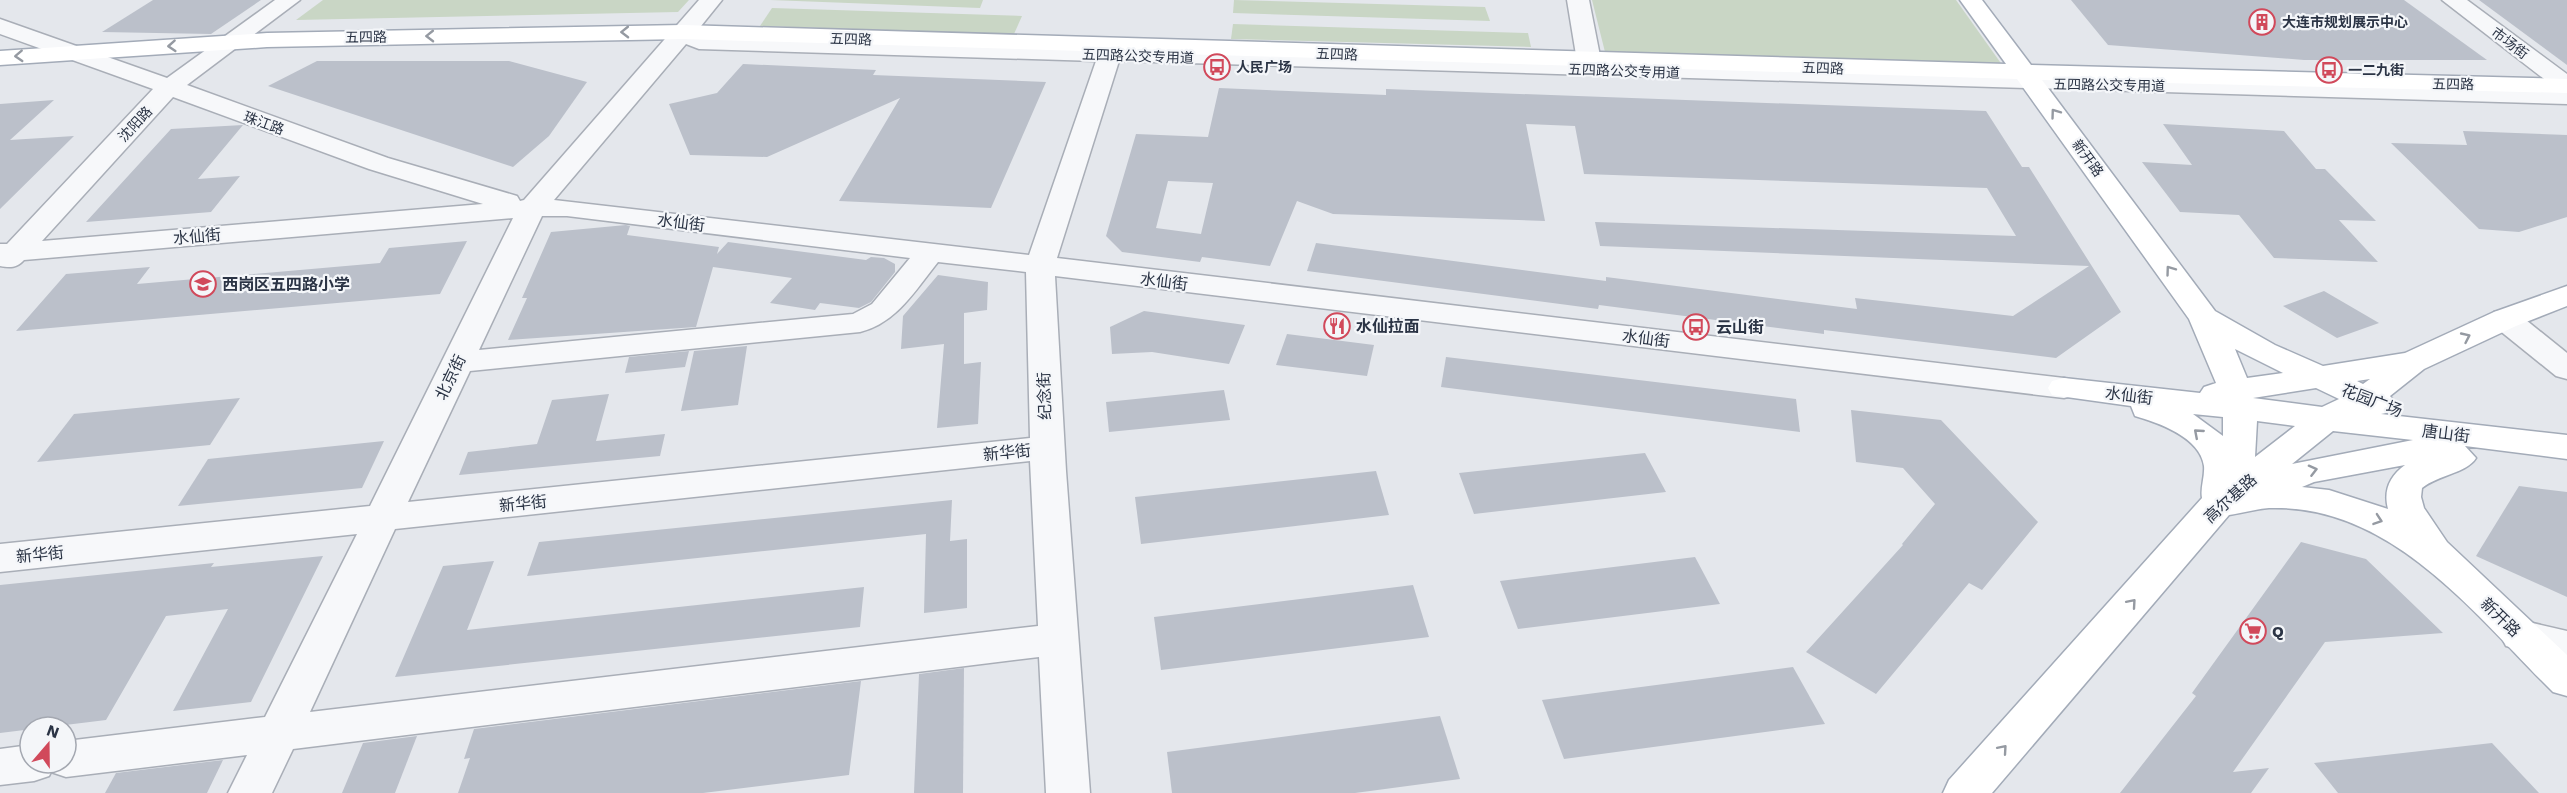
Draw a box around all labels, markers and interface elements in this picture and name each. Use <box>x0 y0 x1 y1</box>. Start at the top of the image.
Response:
building icon: 大连市规划展示中心 <box>2247 7 2277 37</box>
place label: 大连市规划展示中心 <box>2282 14 2408 30</box>
street label: 市场街 <box>2488 24 2532 62</box>
one-way arrow <box>620 25 629 38</box>
street label: 五四路 <box>345 29 387 45</box>
one-way arrow <box>425 30 434 42</box>
street label: 五四路 <box>830 30 872 48</box>
one-way arrow <box>168 39 177 52</box>
street label: 五四路 <box>1316 45 1358 63</box>
street label: 五四路公交专用道 <box>1082 46 1194 66</box>
one-way arrow <box>15 50 24 63</box>
bus stop icon: 人民广场 <box>1202 52 1232 82</box>
bus stop icon: 一二九街 <box>2314 55 2344 85</box>
place label: 人民广场 <box>1236 59 1292 75</box>
street label: 五四路 <box>1802 59 1844 77</box>
street label: 五四路公交专用道 <box>1568 61 1680 81</box>
place label: 一二九街 <box>2348 62 2404 78</box>
street label: 五四路公交专用道 <box>2053 76 2165 94</box>
street label: 五四路 <box>2432 76 2474 92</box>
street label: 沈阳路 <box>115 103 155 145</box>
street label: 珠江路 <box>242 108 286 138</box>
one-way arrow <box>2051 108 2062 119</box>
street label: 新开路 <box>2069 136 2107 180</box>
street label: 水仙街 <box>656 210 706 235</box>
street label: 水仙街 <box>172 225 222 248</box>
one-way arrow <box>2166 266 2177 277</box>
school or university icon: 西岗区五四路小学 <box>188 269 218 299</box>
street label: 水仙街 <box>1139 269 1189 294</box>
place label: 西岗区五四路小学 <box>222 275 350 294</box>
restaurant icon: 水仙拉面 <box>1322 311 1352 341</box>
bus stop icon: 云山街 <box>1681 312 1711 342</box>
place label: 水仙拉面 <box>1356 317 1420 336</box>
place label: 云山街 <box>1716 318 1764 337</box>
street label: 水仙街 <box>1621 326 1671 351</box>
one-way arrow <box>2459 333 2470 345</box>
street label: 北京街 <box>431 351 470 403</box>
street label: 纪念街 <box>1034 372 1055 420</box>
street label: 花园广场 <box>2339 380 2405 421</box>
street label: 水仙街 <box>2104 383 2154 408</box>
street label: 唐山街 <box>2421 421 2471 446</box>
one-way arrow <box>2194 430 2205 441</box>
street label: 新华街 <box>982 441 1032 464</box>
one-way arrow <box>2308 465 2318 478</box>
street label: 高尔基路 <box>2200 470 2260 527</box>
street label: 新华街 <box>498 492 548 515</box>
one-way arrow <box>2372 512 2383 525</box>
street label: 新华街 <box>15 543 65 566</box>
street label: 新开路 <box>2477 594 2525 641</box>
one-way arrow <box>2125 599 2136 609</box>
supermarket icon: Q <box>2238 616 2268 646</box>
place label: Q <box>2272 622 2284 641</box>
north arrow <box>18 715 78 775</box>
text: N <box>44 720 62 742</box>
one-way arrow <box>1996 745 2007 756</box>

